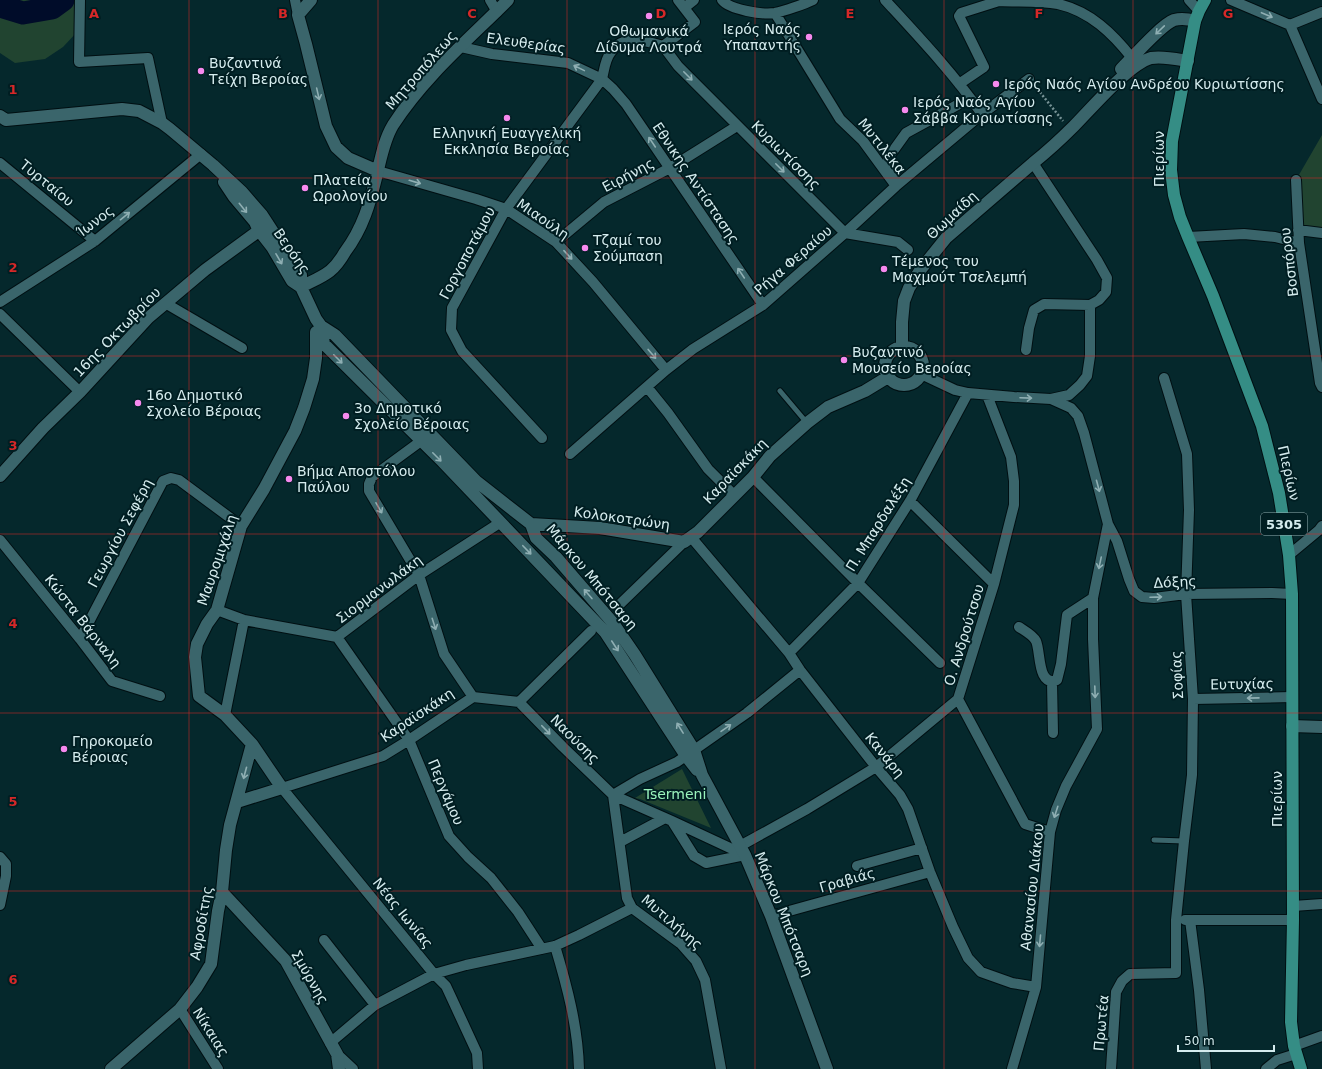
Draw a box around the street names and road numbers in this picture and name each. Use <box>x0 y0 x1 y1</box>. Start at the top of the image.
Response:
street label: Μητροπόλεως <box>382 27 460 113</box>
street label: Ελευθερίας <box>485 30 567 56</box>
street label: Μυτιλέκα <box>855 115 909 177</box>
street label: Κυριωτίσσης <box>748 117 824 193</box>
street label: Εθνικης Αντίστασης <box>649 119 743 247</box>
street label: Πιερίων <box>1151 131 1167 187</box>
street label: Ειρήνης <box>599 155 657 195</box>
street label: Τυρταίου <box>16 156 77 210</box>
street label: Θωμαίδη <box>923 188 981 242</box>
street label: Μιαούλη <box>514 195 572 243</box>
street label: Ίωνος <box>73 202 117 241</box>
street label: Γοργοποτάμου <box>436 204 498 302</box>
street label: Ρήγα Φεραίου <box>751 222 835 298</box>
street label: Βερόης <box>271 225 313 277</box>
street label: Βοσπόρου <box>1277 226 1301 298</box>
street label: 16ης Οκτωβρίου <box>70 284 164 380</box>
street label: Καραϊσκάκη <box>700 435 770 507</box>
street label: Πιερίων <box>1275 444 1303 502</box>
street label: Π. Μπαρδαλέξη <box>842 474 914 574</box>
street label: Γεωργίου Σεφέρη <box>85 476 155 590</box>
street label: Κολοκοτρώνη <box>573 503 671 533</box>
street label: Μαυρομιχάλη <box>194 512 240 608</box>
road number: 5305 <box>1261 513 1307 535</box>
street label: Μάρκου Μπότσαρη <box>543 521 641 633</box>
street label: Σιορμανωλάκη <box>333 552 425 626</box>
street label: Κώστα Βάρναλη <box>42 571 124 671</box>
street label: Δόξης <box>1153 573 1197 591</box>
street label: Ο. Ανδρούτσου <box>941 582 987 688</box>
street label: Σοφίας <box>1168 650 1186 700</box>
street label: Ευτυχίας <box>1210 675 1274 693</box>
street label: Καραϊσκάκη <box>377 685 457 745</box>
street label: Ναούσης <box>547 711 603 767</box>
street label: Κανάρη <box>862 729 908 781</box>
street label: Περγάμου <box>425 757 467 827</box>
street label: Πιερίων <box>1269 771 1285 827</box>
street label: Αθανασίου Διάκου <box>1017 823 1047 951</box>
street label: Μάρκου Μπότσαρη <box>752 849 816 979</box>
street label: Γραβιάς <box>817 864 877 896</box>
street label: Νέας Ιωνίας <box>370 875 436 951</box>
street label: Αφροδίτης <box>187 885 215 961</box>
street label: Mυτιλήνης <box>638 891 706 953</box>
street label: Σμύρνης <box>288 947 332 1007</box>
street label: Πρωτέα <box>1091 994 1111 1052</box>
street label: Νίκαιας <box>190 1004 232 1060</box>

